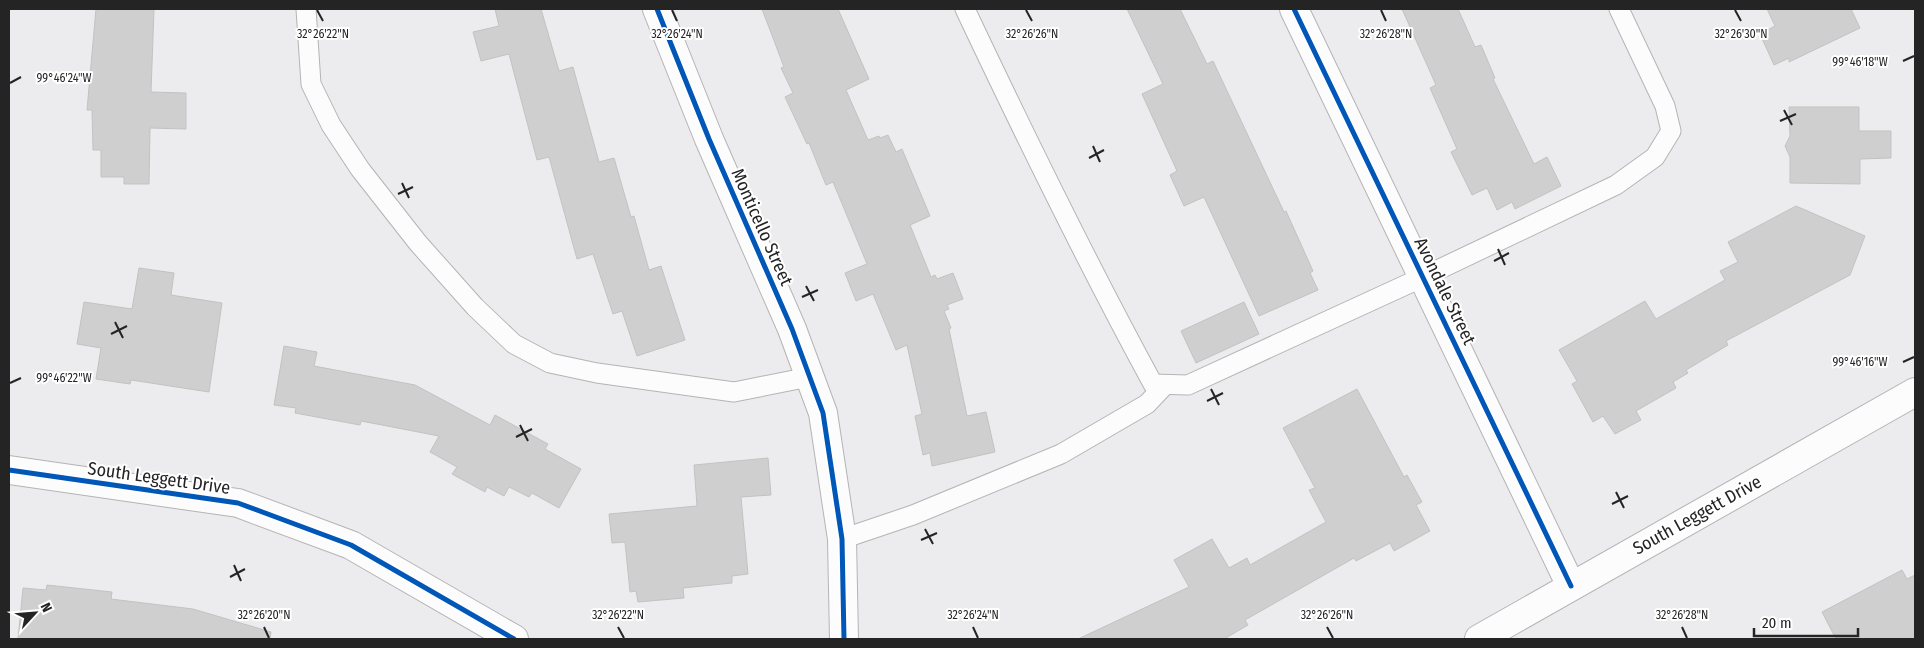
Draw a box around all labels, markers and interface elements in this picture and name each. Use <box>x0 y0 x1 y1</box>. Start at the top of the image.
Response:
text: 32°26'22"N <box>297 27 349 41</box>
text: 32°26'24"N <box>651 27 703 41</box>
text: 32°26'26"N <box>1006 27 1058 41</box>
text: 32°26'28"N <box>1360 27 1412 41</box>
text: 32°26'30"N <box>1714 27 1768 41</box>
text: 99°46'18"W <box>1832 55 1888 69</box>
text: 99°46'24"W <box>36 71 92 85</box>
street label: Monticello Street <box>726 165 798 289</box>
street label: Avondale Street <box>1410 234 1481 348</box>
text: 99°46'16"W <box>1832 355 1888 369</box>
text: 99°46'22"W <box>36 371 92 385</box>
street label: South Leggett Drive <box>86 457 232 499</box>
street label: South Leggett Drive <box>1629 471 1765 559</box>
north arrow <box>10 588 60 638</box>
text: N <box>37 600 56 615</box>
scale bar <box>1754 606 1858 638</box>
text: 32°26'20"N <box>238 608 290 622</box>
text: 32°26'22"N <box>592 608 644 622</box>
text: 32°26'24"N <box>947 608 999 622</box>
text: 32°26'26"N <box>1301 608 1353 622</box>
text: 32°26'28"N <box>1656 608 1708 622</box>
text: 20 m <box>1762 614 1792 632</box>

